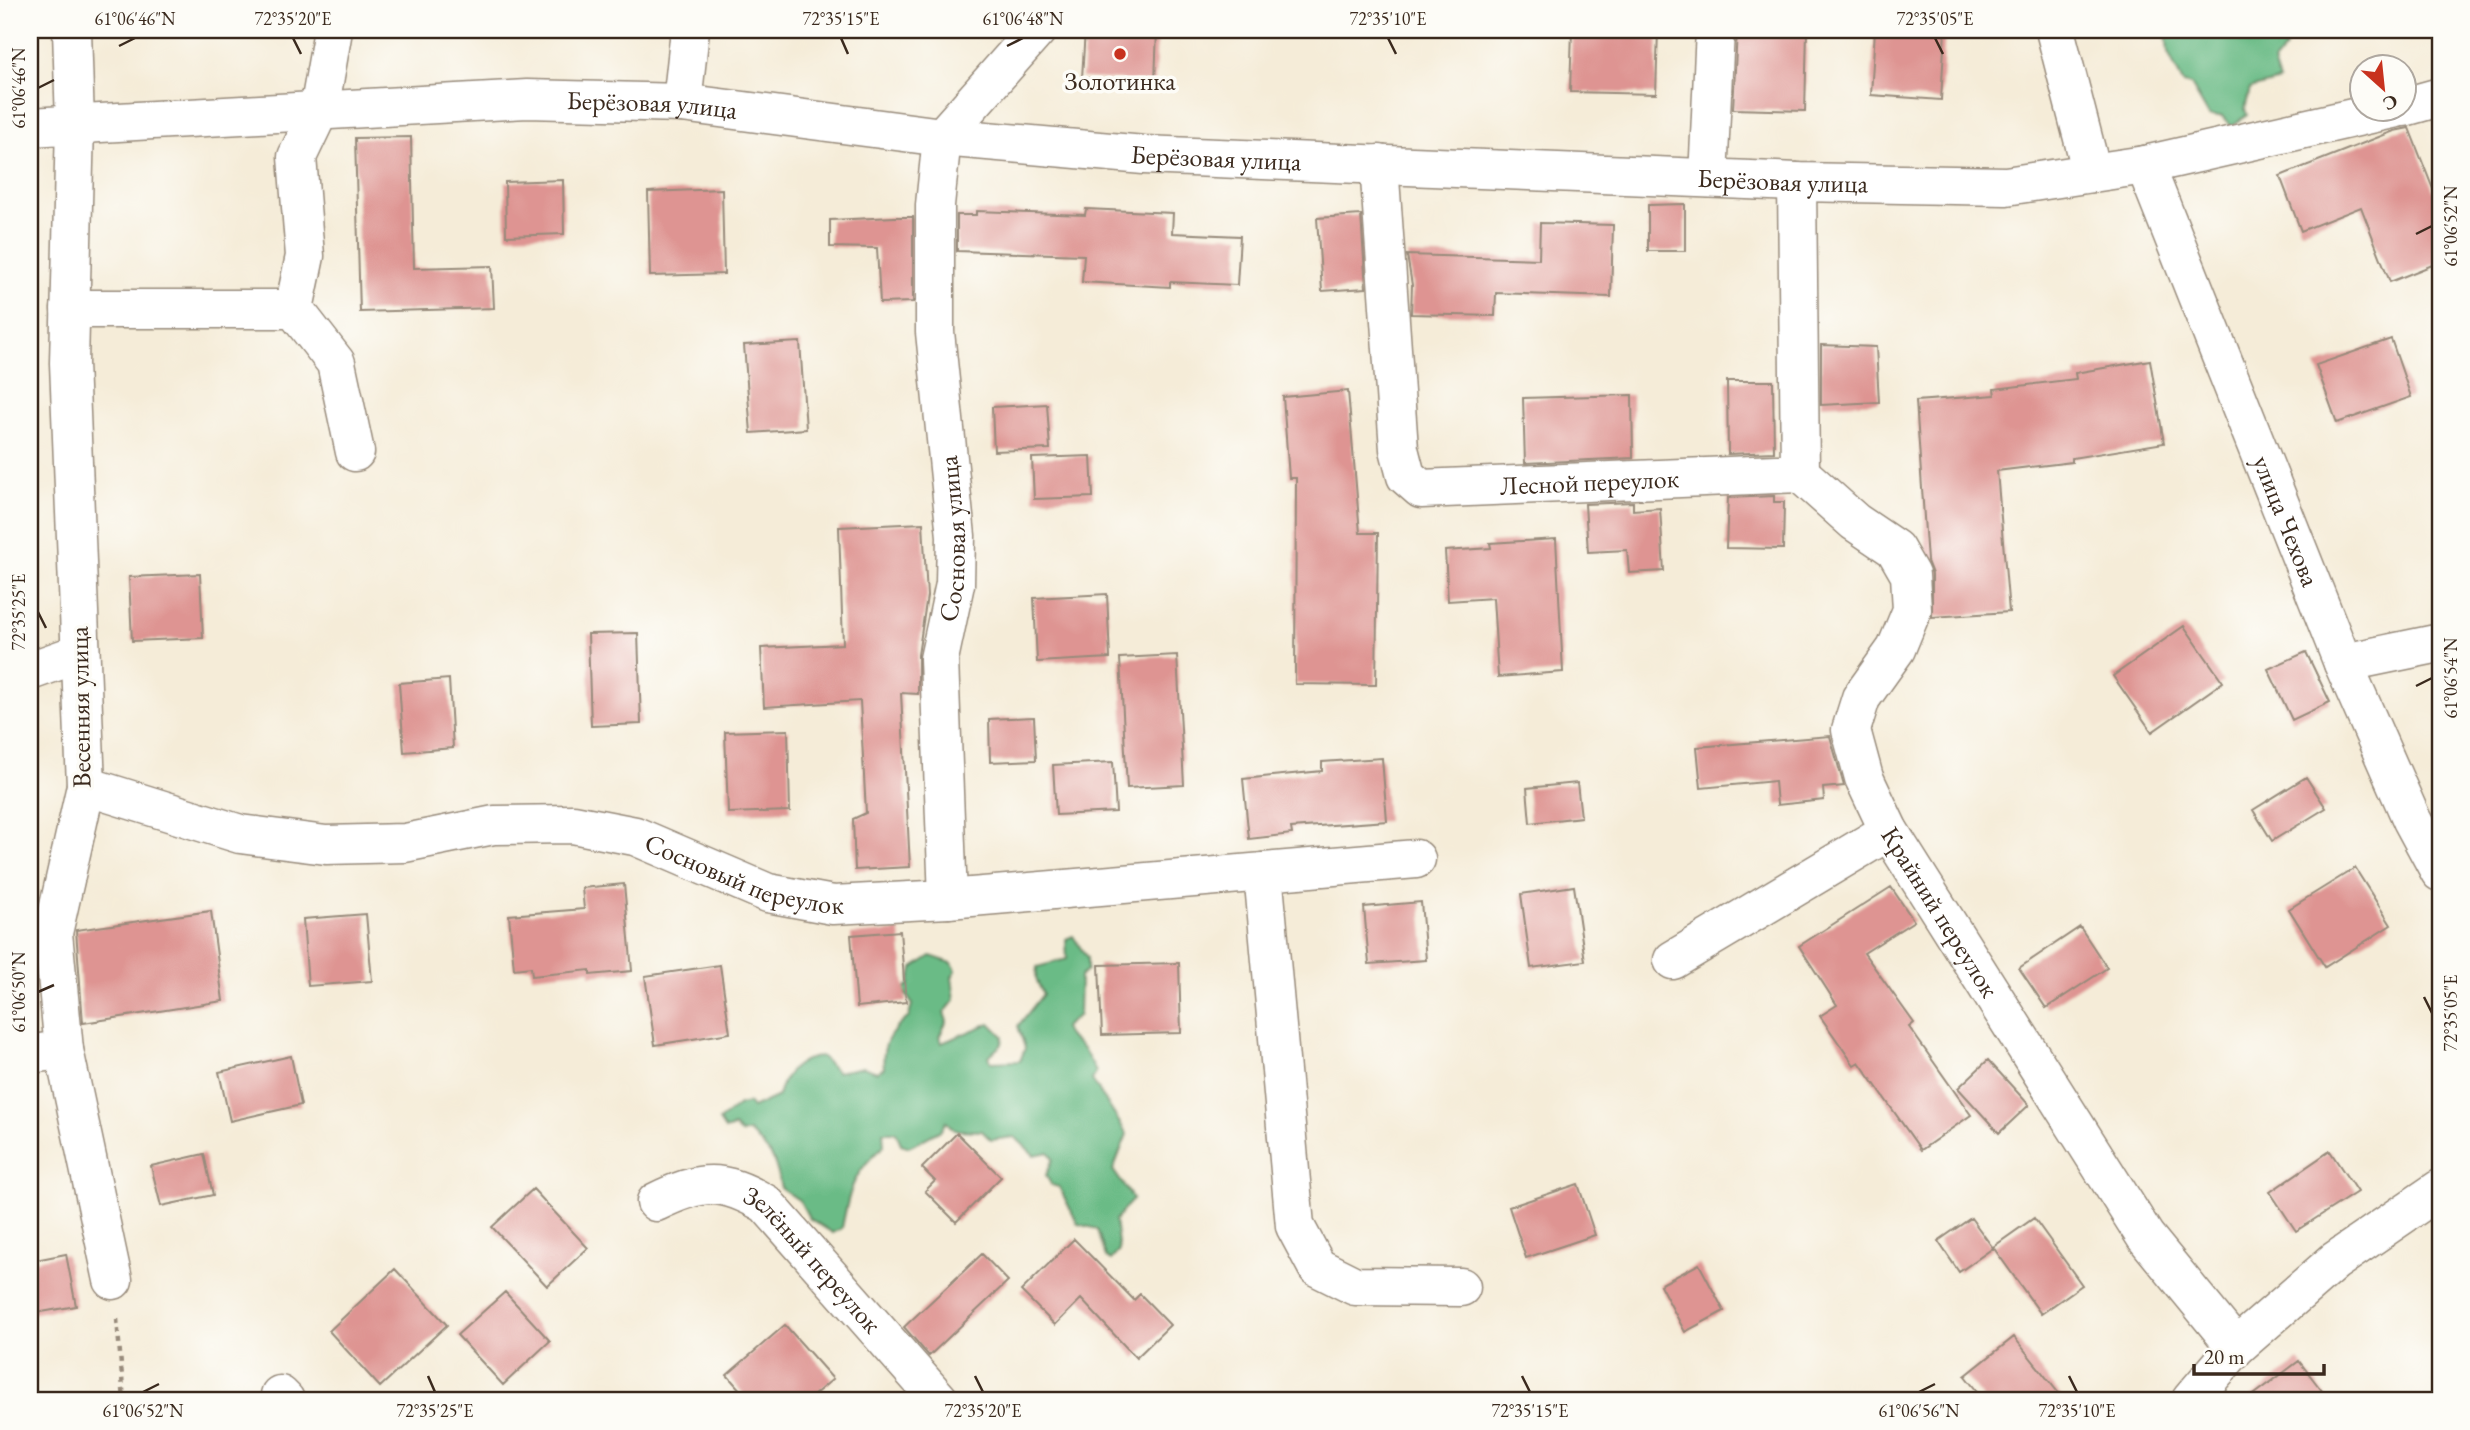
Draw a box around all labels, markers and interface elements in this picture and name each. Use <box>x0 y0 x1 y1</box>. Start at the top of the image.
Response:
text: 61°06'46"N <box>95 7 176 30</box>
text: 72°35'20"E <box>255 7 331 30</box>
text: 72°35'15"E <box>803 7 879 30</box>
text: 61°06'48"N <box>983 7 1064 30</box>
text: 72°35'10"E <box>1350 7 1426 30</box>
text: 72°35'05"E <box>1897 7 1973 30</box>
marker: Золотинка <box>1112 46 1128 62</box>
text: 61°06'46"N <box>7 47 30 128</box>
north arrow <box>2348 52 2418 122</box>
place label: Золотинка <box>1064 64 1176 98</box>
street label: Берёзовая улица <box>566 83 740 127</box>
text: С <box>2379 89 2402 117</box>
street label: Берёзовая улица <box>1129 137 1303 179</box>
street label: Берёзовая улица <box>1697 161 1869 200</box>
text: 61°06'52"N <box>2439 185 2462 266</box>
street label: улица Чехова <box>2245 450 2328 592</box>
street label: Сосновая улица <box>930 453 973 625</box>
street label: Лесной переулок <box>1499 461 1680 503</box>
text: 72°35'25"E <box>7 574 30 650</box>
street label: Весенняя улица <box>62 625 98 788</box>
text: 61°06'54"N <box>2439 637 2462 718</box>
street label: Крайний переулок <box>1873 820 2007 1004</box>
street label: Сосновый переулок <box>640 825 845 922</box>
text: 61°06'50"N <box>7 951 30 1032</box>
text: 72°35'05"E <box>2439 975 2462 1051</box>
street label: Зелёный переулок <box>738 1178 890 1341</box>
scale bar <box>2194 1332 2323 1376</box>
text: 20 m <box>2204 1343 2245 1370</box>
text: 61°06'52"N <box>103 1399 184 1422</box>
text: 72°35'25"E <box>397 1399 473 1422</box>
text: 72°35'20"E <box>945 1399 1021 1422</box>
text: 72°35'15"E <box>1492 1399 1568 1422</box>
text: 61°06'56"N <box>1879 1399 1960 1422</box>
text: 72°35'10"E <box>2039 1399 2115 1422</box>

